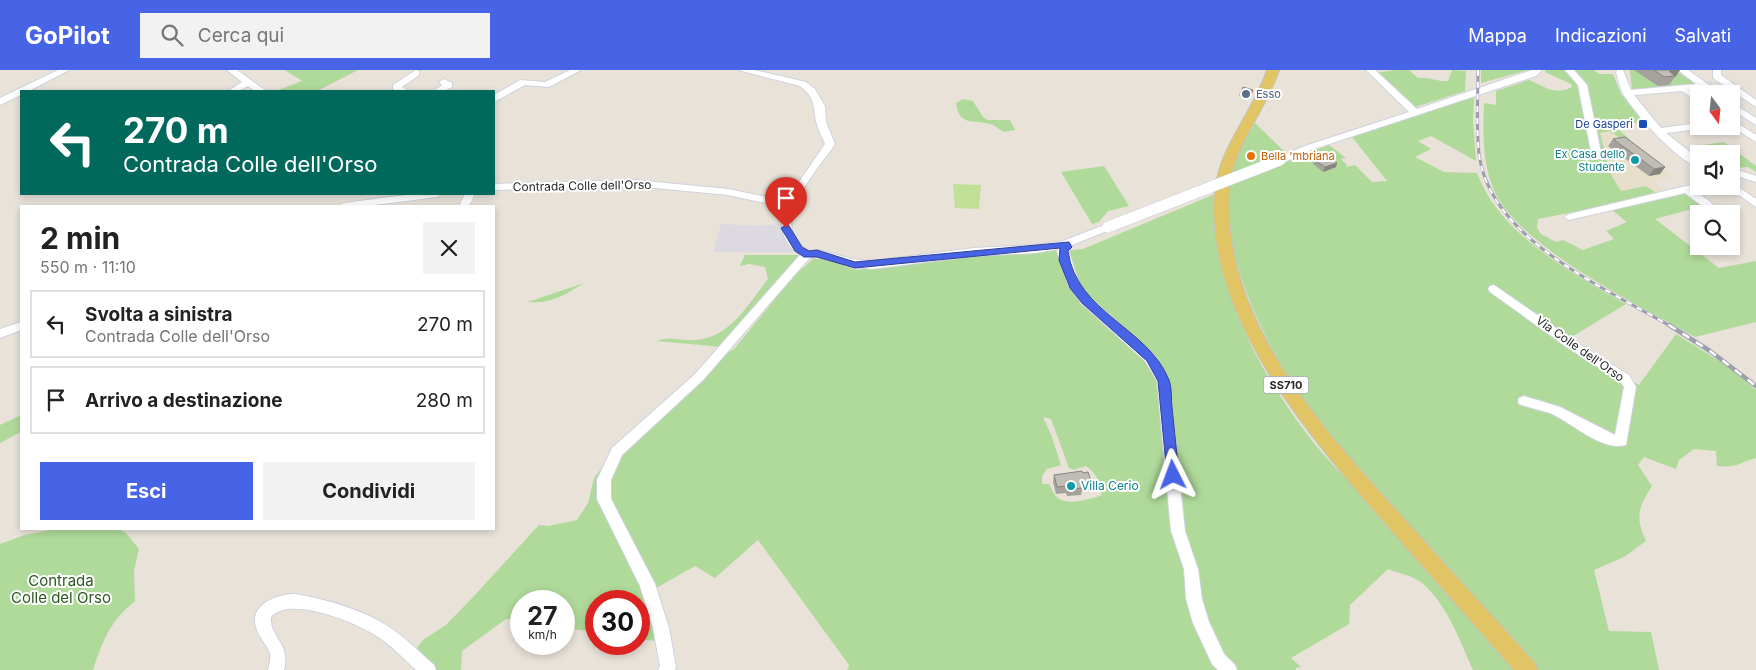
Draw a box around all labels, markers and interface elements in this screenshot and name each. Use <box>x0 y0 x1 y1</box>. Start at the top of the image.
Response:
search box <box>140 13 490 58</box>
text: GoPilot <box>25 21 110 50</box>
icon: search <box>158 21 186 49</box>
text: Cerca qui <box>198 24 284 47</box>
text: Mappa <box>1468 25 1527 46</box>
text: Indicazioni <box>1555 25 1647 46</box>
text: Salvati <box>1675 25 1731 46</box>
north arrow <box>1690 85 1740 135</box>
map controls <box>1690 85 1740 255</box>
place label: Esso <box>1256 87 1281 101</box>
marker: Esso <box>1240 88 1252 100</box>
text: 270 m <box>123 109 229 151</box>
icon: left <box>40 110 105 175</box>
place label: De Gasperi <box>1575 117 1633 131</box>
marker: De Gasperi <box>1637 118 1649 130</box>
button: sound <box>1690 145 1740 195</box>
place label: Ex Casa dello Studente <box>1555 147 1625 174</box>
place label: Bella 'mbriana <box>1261 149 1335 163</box>
marker: Bella 'mbriana <box>1245 150 1257 162</box>
text: Contrada Colle dell'Orso <box>123 151 378 177</box>
marker: Ex Casa dello Studente <box>1629 154 1641 166</box>
street label: Contrada Colle dell'Orso <box>512 177 652 194</box>
pin <box>765 177 807 228</box>
icon: arrive <box>772 184 800 212</box>
button: search <box>1690 205 1740 255</box>
text: 2 min <box>40 220 120 256</box>
button: close <box>423 222 475 274</box>
text: 550 m · 11:10 <box>40 257 136 277</box>
text: Svolta a sinistra <box>85 303 233 326</box>
icon: left <box>42 310 70 338</box>
street label: Via Colle dell'Orso <box>1533 312 1627 385</box>
text: 270 m <box>417 313 473 336</box>
text: Contrada Colle dell'Orso <box>85 326 270 346</box>
road number: SS710 <box>1264 376 1308 394</box>
icon: arrive <box>42 386 70 414</box>
text: Arrivo a destinazione <box>85 389 283 412</box>
text: 280 m <box>416 389 473 412</box>
position arrow <box>1146 448 1198 500</box>
button: Esci <box>40 462 253 520</box>
button: Condividi <box>263 462 475 520</box>
place label: Villa Cerio <box>1081 478 1139 493</box>
marker: Villa Cerio <box>1065 480 1077 492</box>
park label: Contrada Colle del Orso <box>11 571 111 607</box>
speed limit sign: 30 <box>585 590 650 655</box>
text: 27 <box>527 601 558 631</box>
text: km/h <box>528 627 557 642</box>

